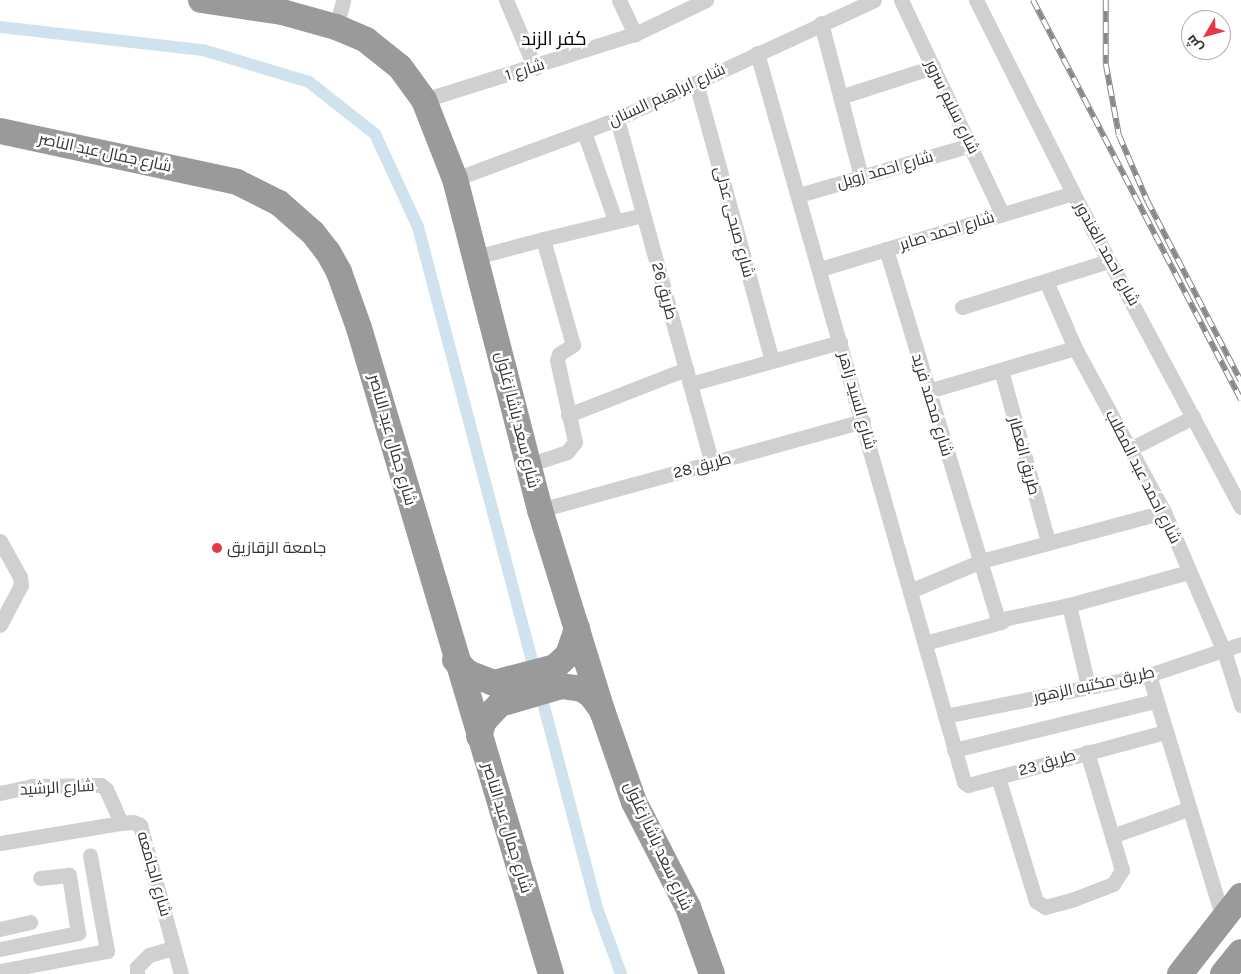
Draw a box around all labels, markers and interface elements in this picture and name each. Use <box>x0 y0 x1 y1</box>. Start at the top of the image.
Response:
north arrow <box>1181 10 1231 60</box>
district label: كفر الزند <box>521 29 587 51</box>
text: ش <box>1182 31 1207 56</box>
street label: شارع 1 <box>503 55 547 85</box>
street label: شارع سليم سرور <box>921 57 983 157</box>
street label: شارع ابراهيم السنان <box>605 60 729 130</box>
street label: شارع جمال عبد الناصر <box>37 130 173 176</box>
street label: شارع احمد زويل <box>835 147 935 193</box>
street label: شارع صبحى عدلى <box>710 164 758 280</box>
street label: شارع احمد الغندور <box>1070 199 1144 309</box>
street label: شارع احمد صابر <box>897 207 997 255</box>
street label: طريق 26 <box>647 260 681 322</box>
street label: شارع سعد باشا زغلول <box>491 350 543 490</box>
street label: شارع السيد زاهر <box>834 350 880 452</box>
street label: شارع محمد فريد <box>907 351 957 459</box>
street label: شارع جمال عبد الناصر <box>364 372 420 508</box>
street label: شارع احمد عبد المطلب <box>1101 407 1185 547</box>
street label: طريق العطار <box>1004 415 1044 497</box>
street label: طريق 28 <box>671 449 733 483</box>
place label: جامعة الزقازيق <box>227 538 326 558</box>
marker: جامعة الزقازيق <box>211 542 223 554</box>
street label: طريق مكتبه الزهور <box>1032 663 1156 707</box>
street label: طريق 23 <box>1016 746 1078 780</box>
street label: شارع جمال عبد الناصر <box>478 760 536 896</box>
street label: شارع الرشيد <box>19 776 95 800</box>
street label: شارع سعد باشا زغلول <box>620 779 696 913</box>
street label: شارع الجامعه <box>133 829 175 919</box>

